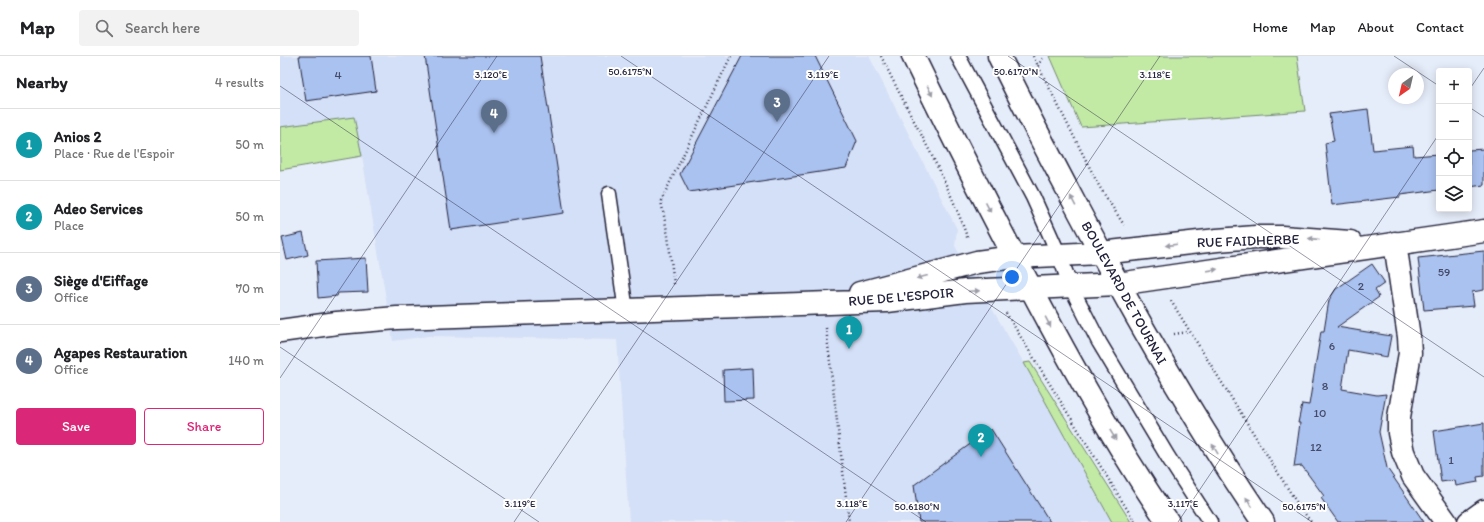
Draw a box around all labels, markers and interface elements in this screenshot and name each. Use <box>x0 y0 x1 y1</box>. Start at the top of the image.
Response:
search box <box>79 10 359 46</box>
text: Map <box>20 16 55 39</box>
icon: search <box>93 17 115 39</box>
text: Search here <box>125 19 200 37</box>
text: Home <box>1253 19 1288 36</box>
text: Map <box>1310 19 1336 36</box>
text: About <box>1358 19 1394 36</box>
text: Contact <box>1416 19 1464 36</box>
text: 50.6175°N <box>608 65 652 78</box>
text: 50.6170°N <box>994 65 1039 78</box>
house number: 4 <box>334 68 342 82</box>
text: 3.120°E <box>475 68 508 81</box>
text: 3.119°E <box>808 68 839 81</box>
text: 3.118°E <box>1139 68 1171 81</box>
north arrow <box>1388 68 1424 104</box>
map controls <box>1436 68 1472 212</box>
button: + <box>1436 68 1472 104</box>
text: Nearby <box>16 72 68 92</box>
text: 4 results <box>215 75 264 90</box>
one-way arrow <box>927 85 933 97</box>
pin: 3 <box>764 89 790 122</box>
pin: 4 <box>481 100 507 133</box>
button: − <box>1436 104 1472 140</box>
text: Anios 2 <box>54 128 101 146</box>
text: 1 <box>26 137 32 152</box>
text: 50 m <box>235 137 264 152</box>
button: locate <box>1436 140 1472 176</box>
text: Place · Rue de l'Espoir <box>54 146 174 161</box>
button: layers <box>1436 176 1472 212</box>
one-way arrow <box>1070 195 1077 207</box>
text: Adeo Services <box>54 200 143 218</box>
one-way arrow <box>985 201 991 213</box>
text: 2 <box>26 209 32 224</box>
text: 50 m <box>235 209 264 224</box>
text: Place <box>54 218 84 233</box>
street label: BOULEVARD DE TOURNAI <box>1078 219 1170 367</box>
street label: RUE FAIDHERBE <box>1196 231 1300 251</box>
one-way arrow <box>1308 236 1320 243</box>
one-way arrow <box>1165 242 1177 248</box>
house number: 59 <box>1438 265 1450 279</box>
your location <box>1002 267 1022 287</box>
one-way arrow <box>1206 267 1218 273</box>
text: Siège d'Eiffage <box>54 272 148 290</box>
one-way arrow <box>915 274 927 280</box>
house number: 2 <box>1358 279 1365 293</box>
text: 3 <box>25 281 33 296</box>
text: 70 m <box>236 281 264 296</box>
street label: RUE DE L'ESPOIR <box>848 284 955 310</box>
one-way arrow <box>968 287 980 294</box>
text: Office <box>54 290 89 305</box>
pin: 1 <box>836 316 862 349</box>
one-way arrow <box>1045 316 1052 328</box>
house number: 6 <box>1329 339 1335 353</box>
text: Agapes Restauration <box>54 344 187 362</box>
text: 4 <box>25 353 33 368</box>
text: 140 m <box>228 353 264 368</box>
text: Office <box>54 362 89 377</box>
house number: 8 <box>1322 379 1329 393</box>
house number: 10 <box>1314 406 1326 420</box>
button: Save <box>16 408 136 445</box>
button: Share <box>144 408 264 445</box>
pin: 2 <box>968 424 994 457</box>
one-way arrow <box>1109 429 1116 441</box>
house number: 12 <box>1310 440 1323 454</box>
one-way arrow <box>1211 443 1218 455</box>
house number: 1 <box>1448 453 1454 467</box>
one-way arrow <box>1246 496 1253 508</box>
text: 3.119°E <box>505 497 536 510</box>
text: 3.118°E <box>836 497 868 510</box>
text: 3.117°E <box>1168 497 1199 510</box>
text: 50.6180°N <box>894 500 940 513</box>
text: 50.6175°N <box>1282 500 1326 513</box>

